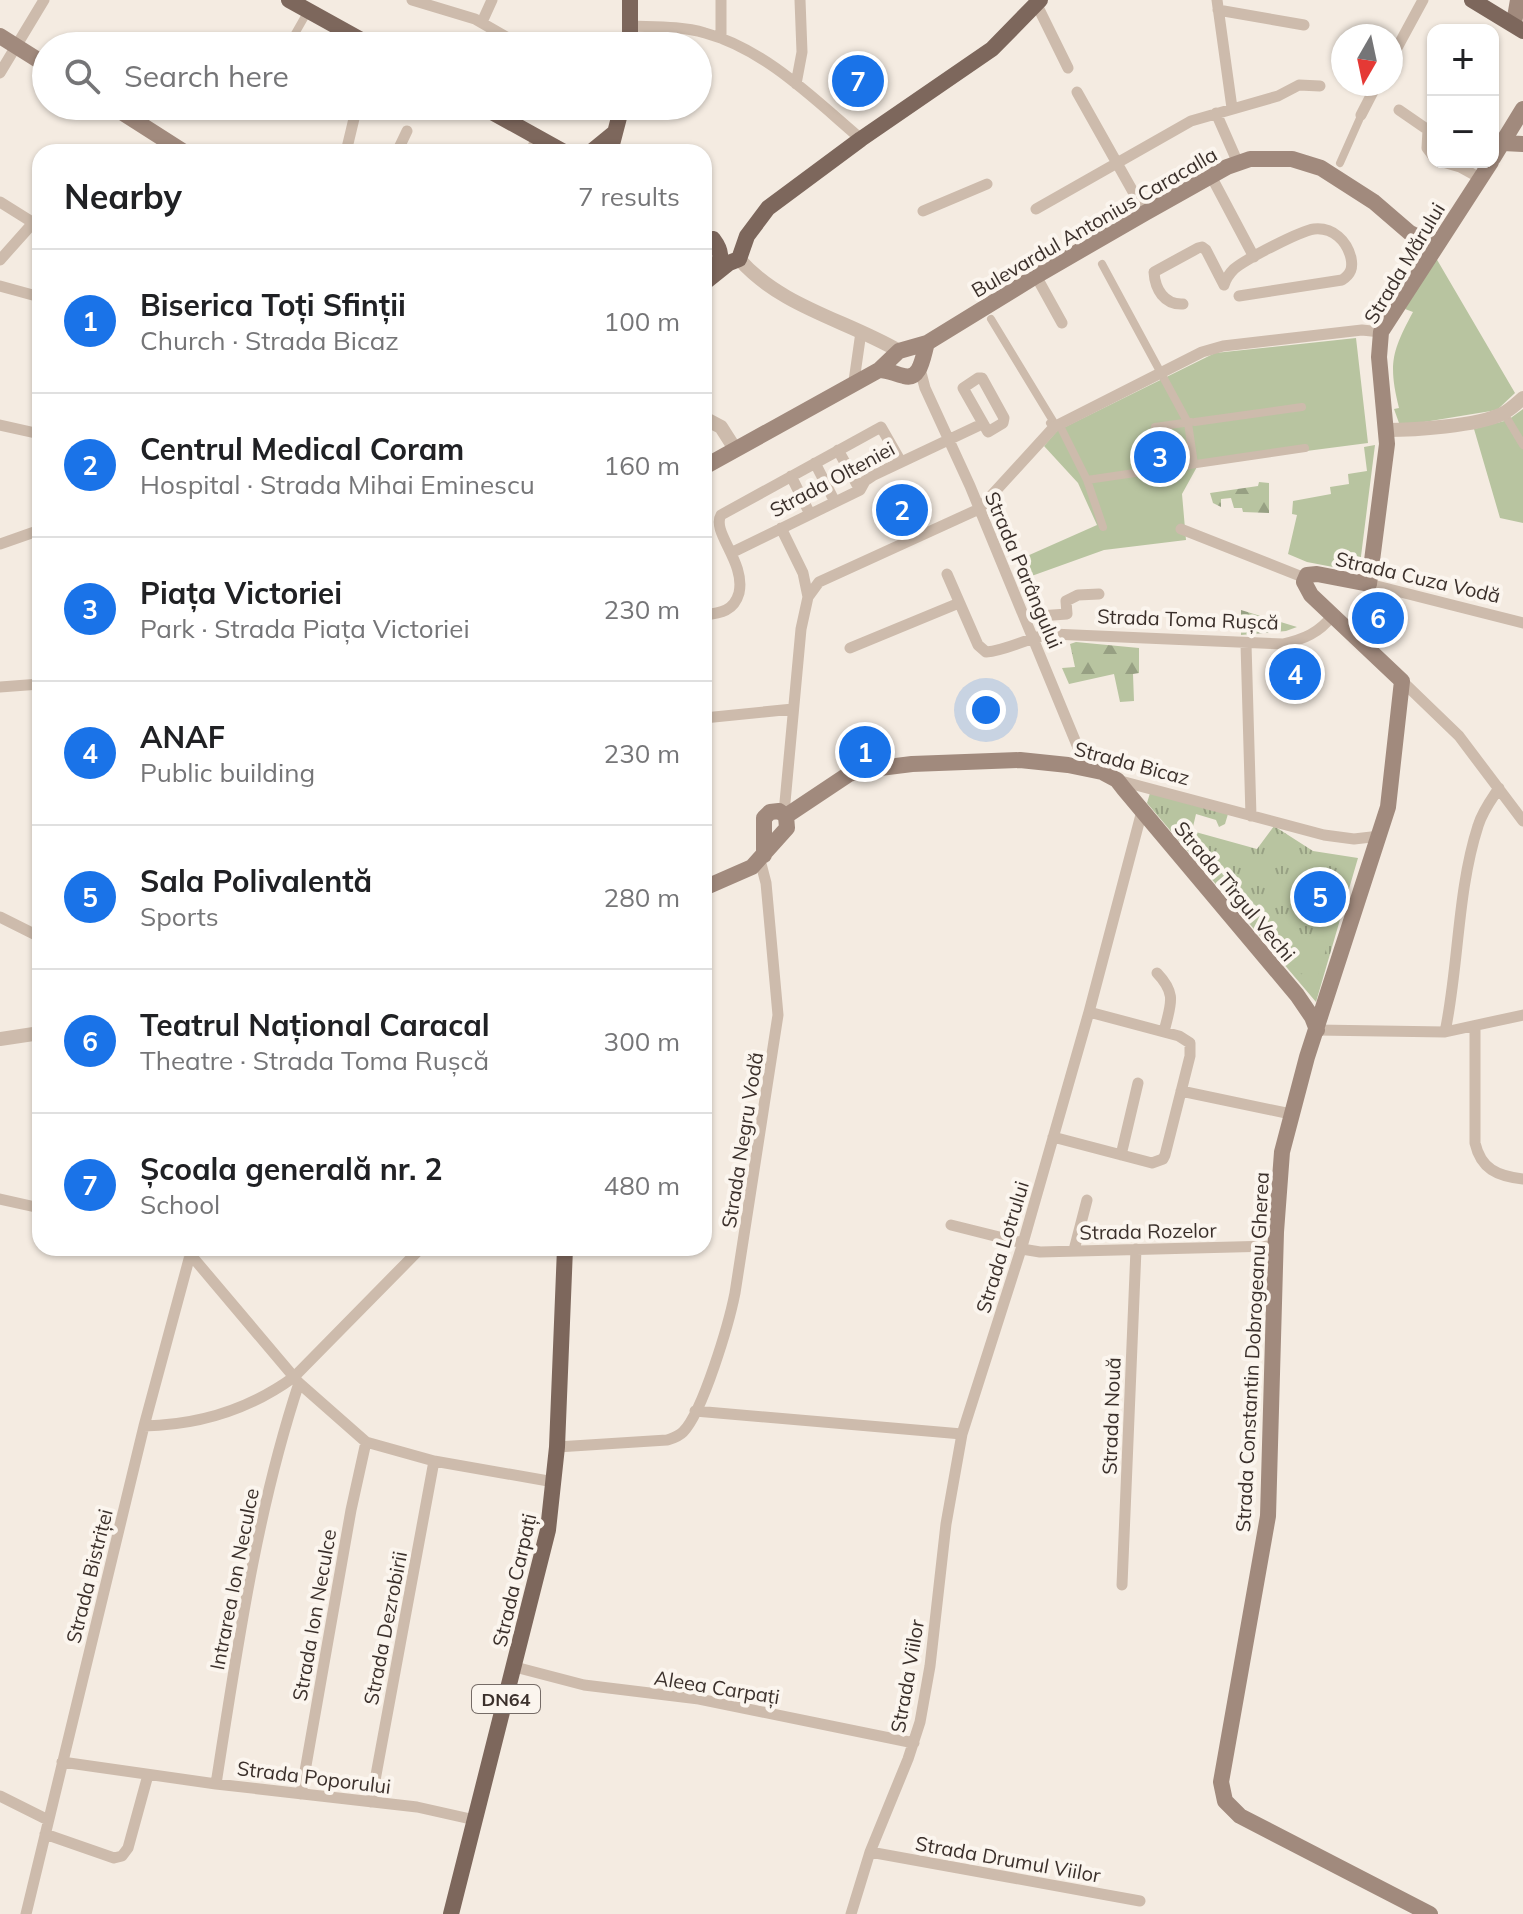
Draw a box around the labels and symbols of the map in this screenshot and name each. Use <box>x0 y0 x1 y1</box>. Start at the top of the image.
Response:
north arrow <box>1331 24 1403 96</box>
pin: 7 <box>832 51 884 111</box>
street label: Bulevardul Antonius Caracalla <box>967 141 1221 303</box>
street label: Strada Mărului <box>1358 198 1450 328</box>
pin: 3 <box>1134 427 1186 487</box>
street label: Strada Olteniei <box>765 436 899 522</box>
pin: 2 <box>876 480 928 540</box>
street label: Strada Parângului <box>980 488 1068 652</box>
street label: Strada Cuza Vodă <box>1333 546 1503 608</box>
pin: 6 <box>1352 588 1404 648</box>
street label: Strada Toma Rușcă <box>1097 603 1279 636</box>
pin: 4 <box>1269 644 1321 704</box>
your location <box>966 690 1006 730</box>
pin: 1 <box>839 722 891 782</box>
street label: Strada Bicaz <box>1072 736 1192 790</box>
street label: Strada Tîrgul Vechi <box>1169 816 1301 966</box>
pin: 5 <box>1294 867 1346 927</box>
street label: Strada Negru Vodă <box>716 1050 768 1230</box>
street label: Strada Constantin Dobrogeanu Gherea <box>1230 1171 1274 1533</box>
street label: Strada Lotrului <box>970 1178 1034 1316</box>
street label: Strada Rozelor <box>1079 1217 1218 1245</box>
street label: Strada Nouă <box>1096 1357 1126 1475</box>
street label: Intrarea Ion Neculce <box>204 1486 264 1672</box>
street label: Strada Bistriței <box>60 1506 119 1646</box>
street label: Strada Carpați <box>487 1511 542 1649</box>
street label: Strada Ion Neculce <box>287 1527 341 1703</box>
street label: Strada Dezrobirii <box>358 1549 412 1707</box>
street label: Strada Viilor <box>885 1617 929 1735</box>
street label: Aleea Carpați <box>652 1665 782 1710</box>
road number: DN64 <box>472 1685 540 1713</box>
street label: Strada Poporului <box>236 1755 392 1799</box>
street label: Strada Drumul Viilor <box>913 1830 1103 1888</box>

